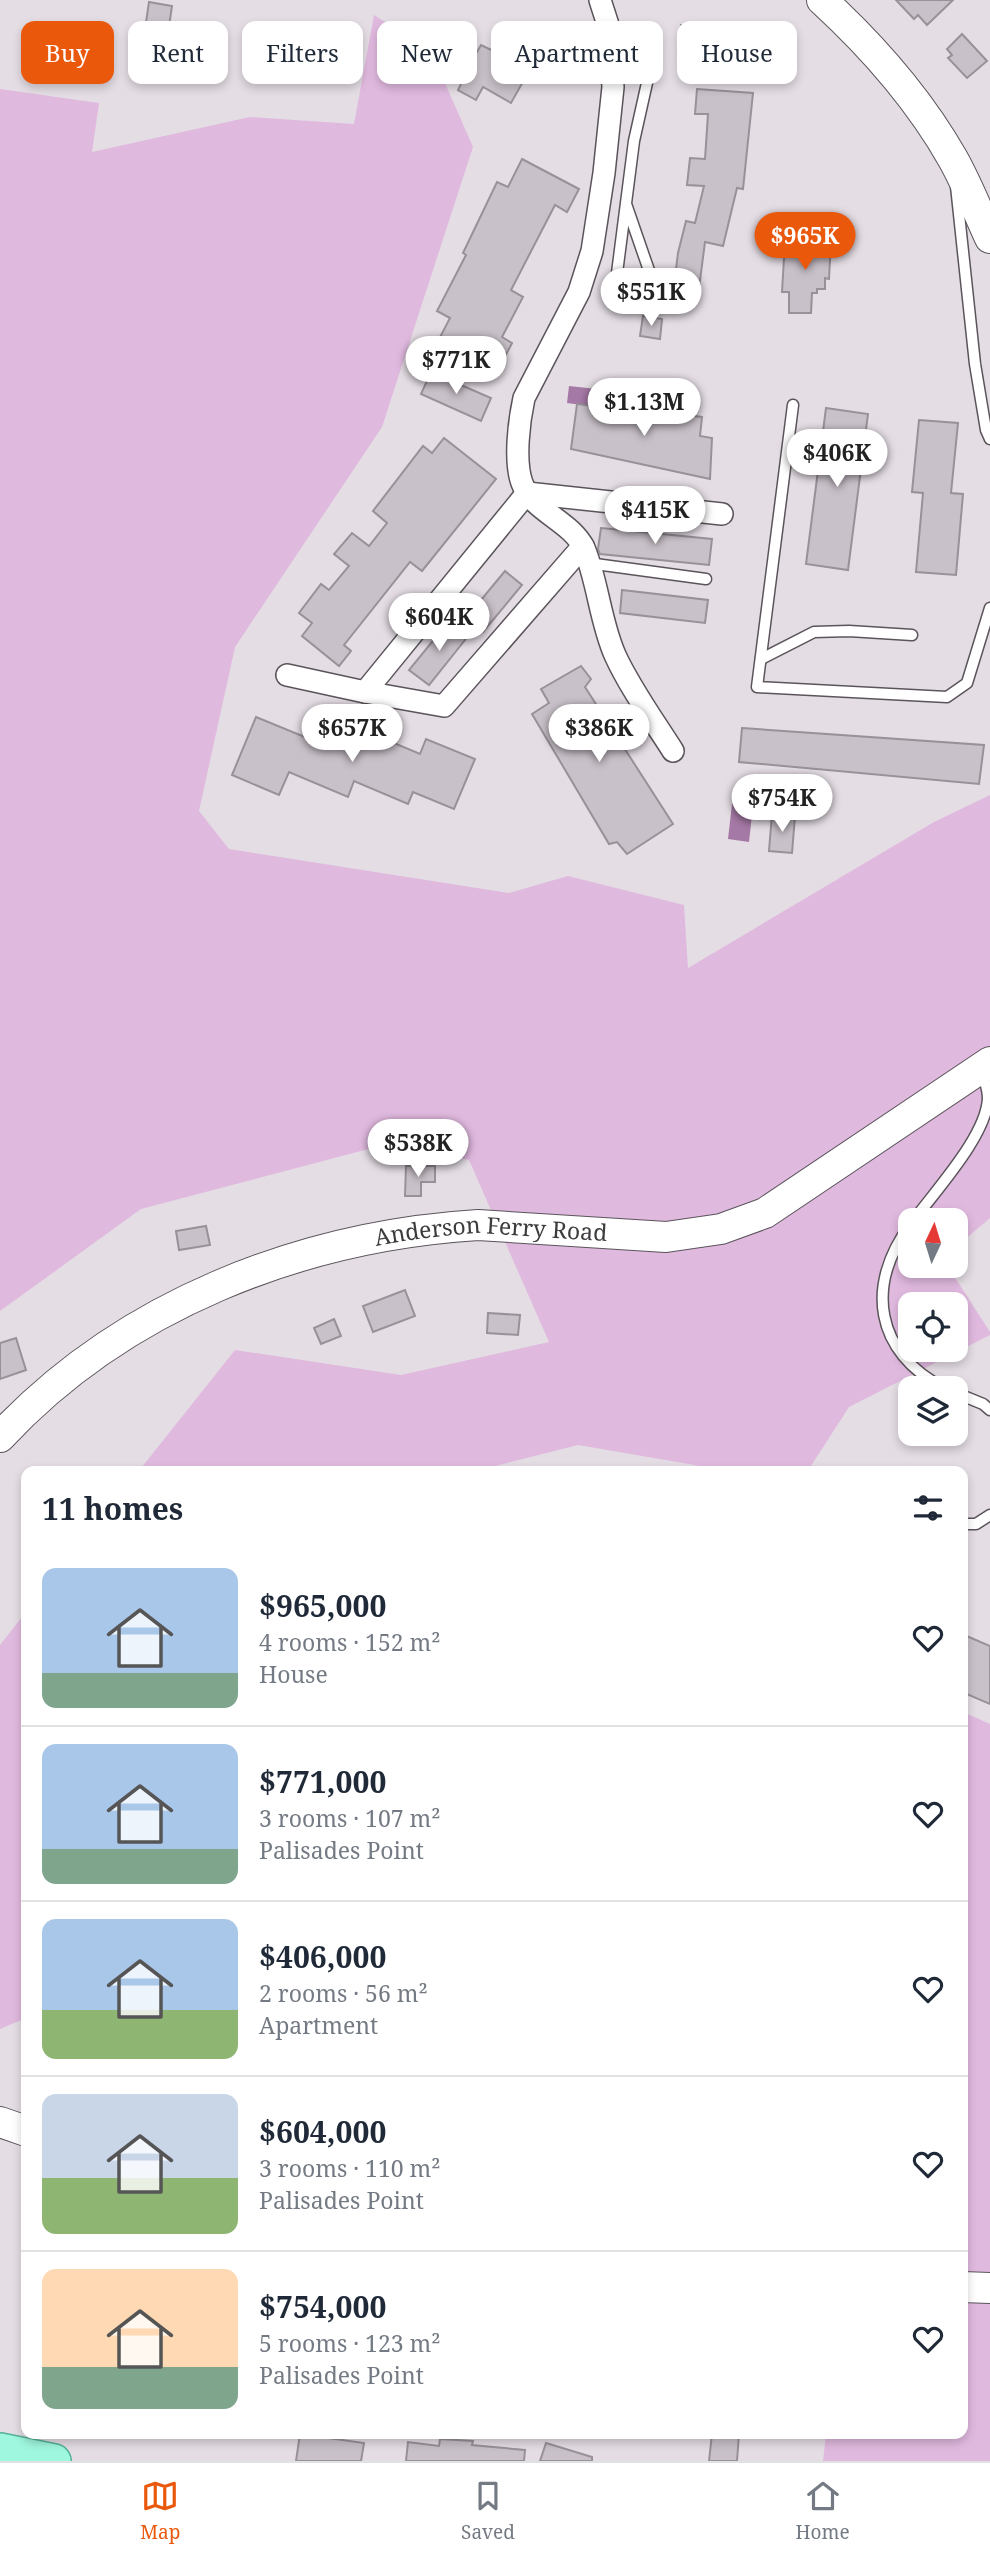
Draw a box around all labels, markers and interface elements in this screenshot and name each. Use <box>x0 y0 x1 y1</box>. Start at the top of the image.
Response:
chip: Buy <box>21 21 114 84</box>
chip: Rent <box>128 21 228 84</box>
chip: Filters <box>242 21 363 84</box>
chip: New <box>377 21 477 84</box>
chip: Apartment <box>491 21 663 84</box>
chip: House <box>677 21 797 84</box>
pin: $965K <box>756 212 854 272</box>
text: $965K <box>771 219 839 251</box>
pin: $551K <box>602 268 700 328</box>
text: $551K <box>617 275 685 307</box>
pin: $771K <box>407 336 505 396</box>
text: $771K <box>422 343 490 375</box>
pin: $1.13M <box>587 378 701 438</box>
text: $1.13M <box>604 385 684 417</box>
pin: $406K <box>788 430 886 489</box>
text: $406K <box>803 436 871 468</box>
pin: $415K <box>606 486 704 546</box>
text: $415K <box>621 493 689 525</box>
pin: $604K <box>390 594 488 653</box>
text: $604K <box>405 600 473 632</box>
pin: $657K <box>303 704 401 764</box>
pin: $386K <box>550 704 648 764</box>
text: $657K <box>318 711 386 743</box>
text: $386K <box>565 711 633 743</box>
pin: $754K <box>733 774 831 834</box>
text: $754K <box>748 781 816 813</box>
pin: $538K <box>369 1120 467 1179</box>
text: $538K <box>384 1126 452 1158</box>
street label: Anderson Ferry Road <box>371 1208 608 1253</box>
north arrow <box>898 1208 968 1278</box>
map controls <box>898 1208 968 1446</box>
button: locate <box>898 1292 968 1362</box>
button: layers <box>898 1376 968 1446</box>
text: 11 homes <box>42 1488 183 1529</box>
icon: filters <box>909 1489 947 1527</box>
text: $965,000 <box>259 1585 386 1626</box>
icon: home <box>98 1596 182 1680</box>
icon: heart <box>909 1619 947 1657</box>
text: 4 rooms · 152 m² <box>259 1626 441 1658</box>
text: House <box>259 1658 328 1690</box>
text: $771,000 <box>259 1761 386 1802</box>
icon: home <box>98 1772 182 1856</box>
icon: heart <box>909 1795 947 1833</box>
text: 3 rooms · 107 m² <box>259 1802 441 1834</box>
text: Palisades Point <box>259 1834 424 1866</box>
text: $406,000 <box>259 1936 386 1977</box>
icon: home <box>98 1947 182 2031</box>
icon: heart <box>909 1970 947 2008</box>
text: 2 rooms · 56 m² <box>259 1977 428 2009</box>
text: Apartment <box>259 2009 378 2041</box>
text: $604,000 <box>259 2111 386 2152</box>
icon: home <box>98 2122 182 2206</box>
icon: heart <box>909 2145 947 2183</box>
text: 3 rooms · 110 m² <box>259 2152 441 2184</box>
text: Palisades Point <box>259 2184 424 2216</box>
text: $754,000 <box>259 2286 386 2327</box>
icon: home <box>98 2297 182 2381</box>
icon: heart <box>909 2320 947 2358</box>
text: 5 rooms · 123 m² <box>259 2327 441 2359</box>
text: Palisades Point <box>259 2359 424 2391</box>
tab: Map <box>140 2477 180 2545</box>
tab: Saved <box>461 2477 515 2545</box>
tab: Home <box>796 2477 850 2545</box>

